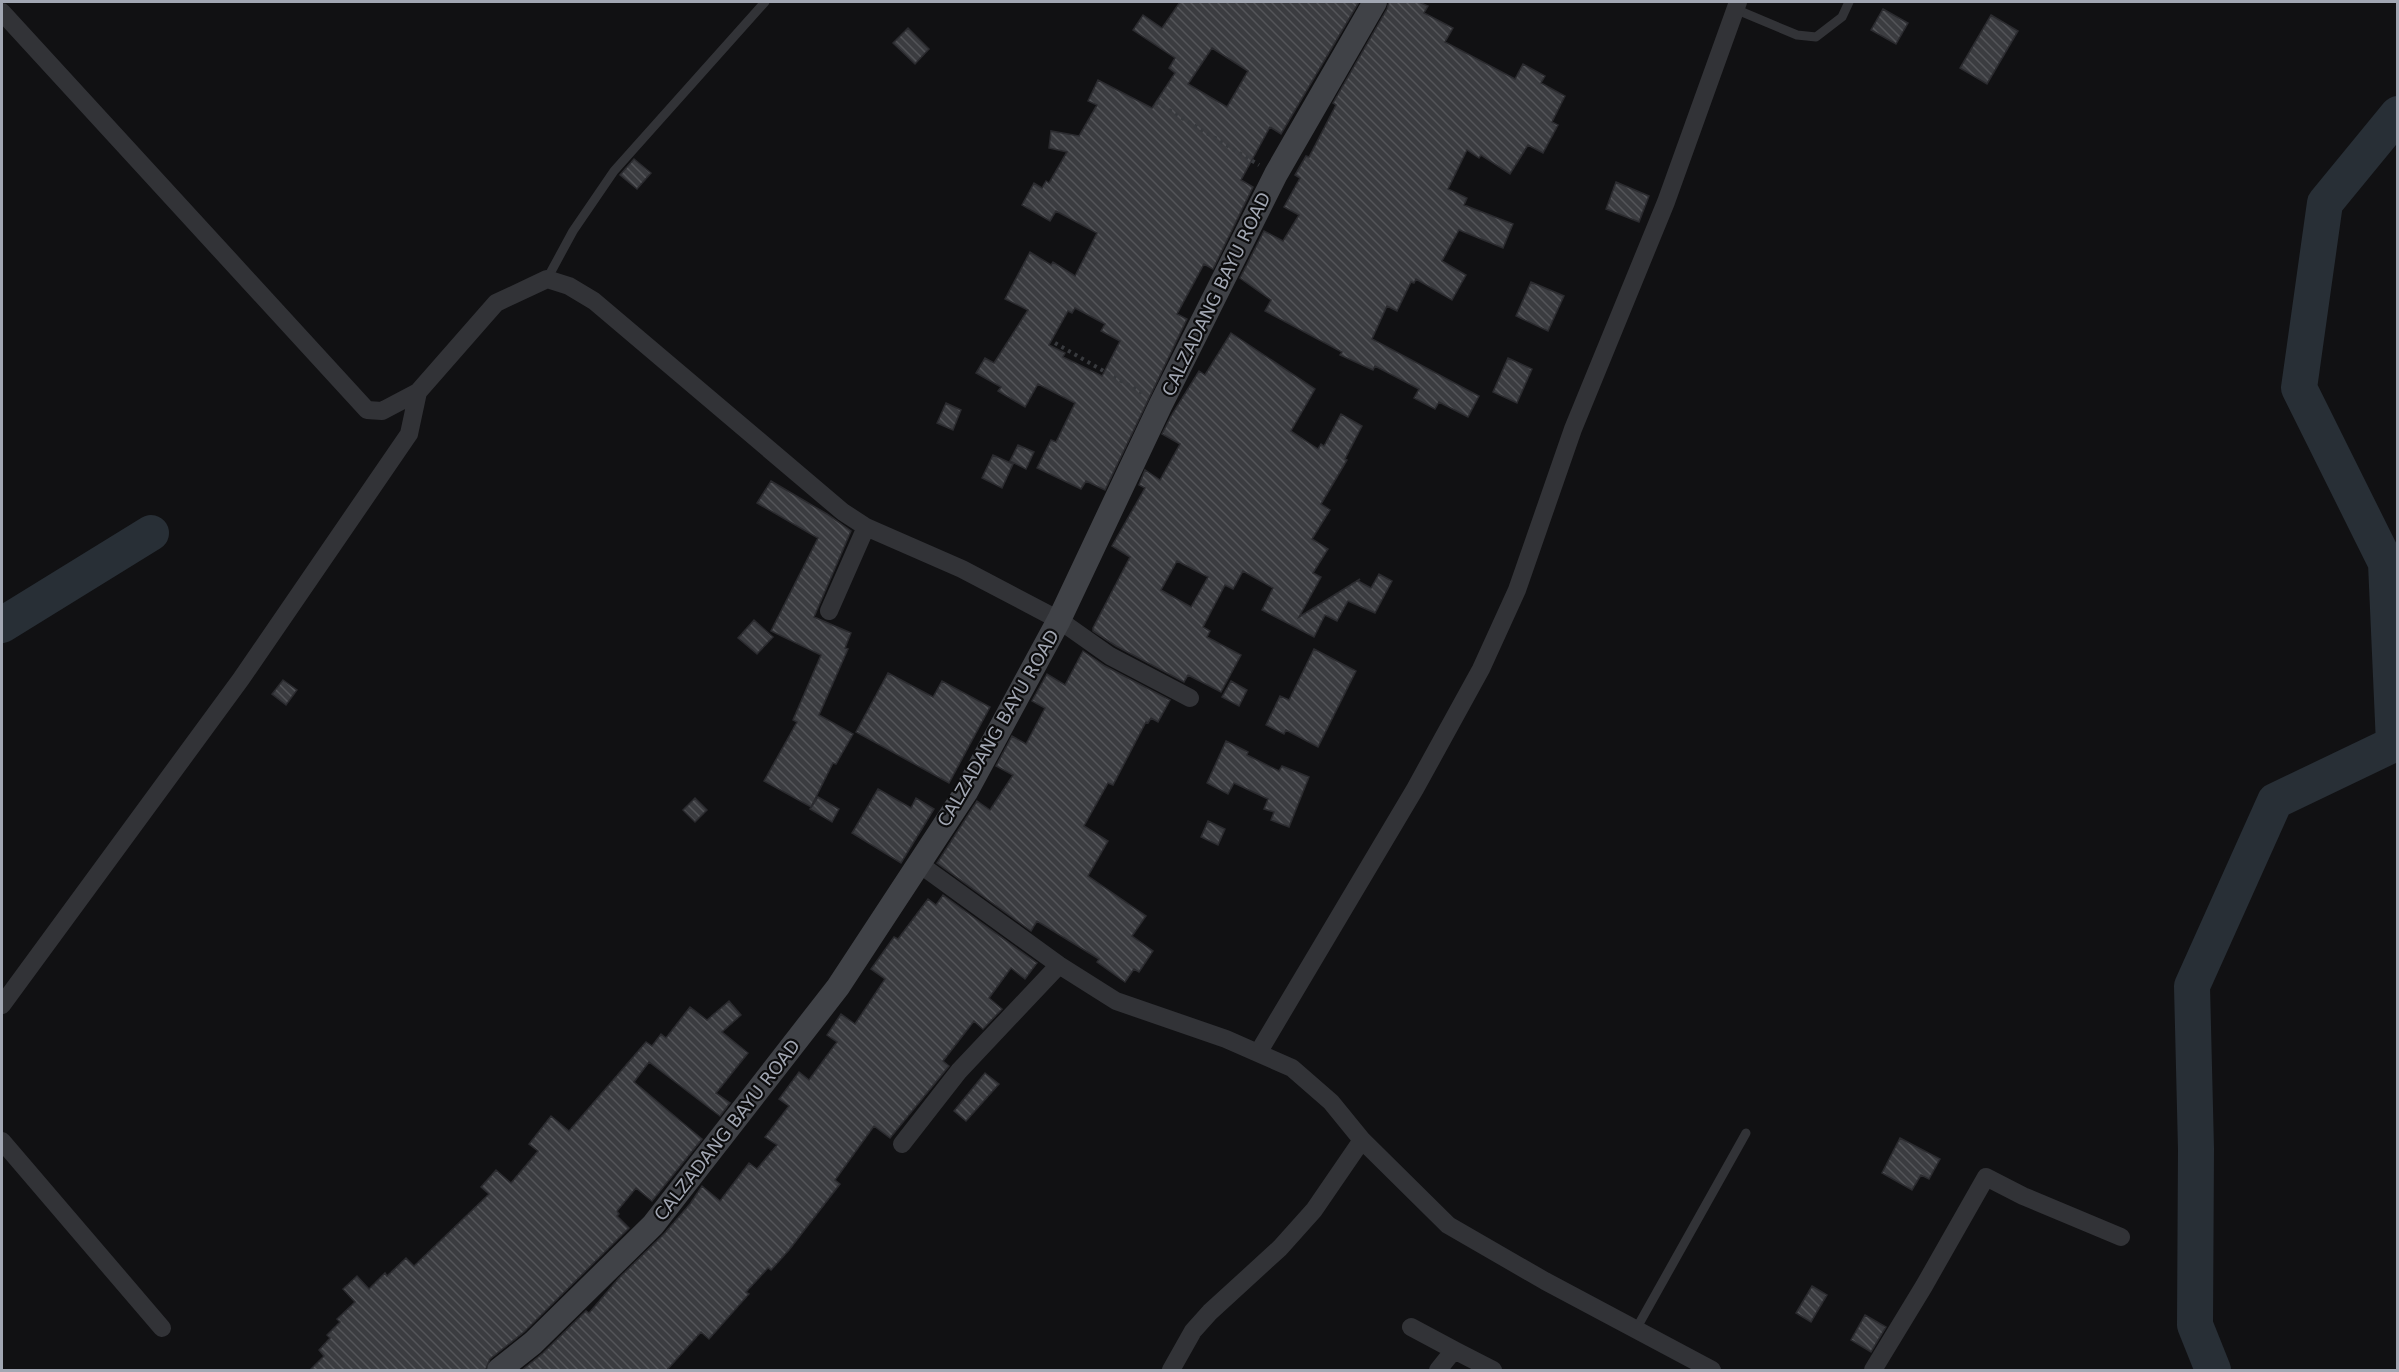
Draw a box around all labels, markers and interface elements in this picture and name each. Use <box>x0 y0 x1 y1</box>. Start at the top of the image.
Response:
street label: CALZADANG BAYU ROAD <box>1157 189 1275 399</box>
street label: CALZADANG BAYU ROAD <box>933 626 1063 830</box>
street label: CALZADANG BAYU ROAD <box>650 1035 804 1225</box>

